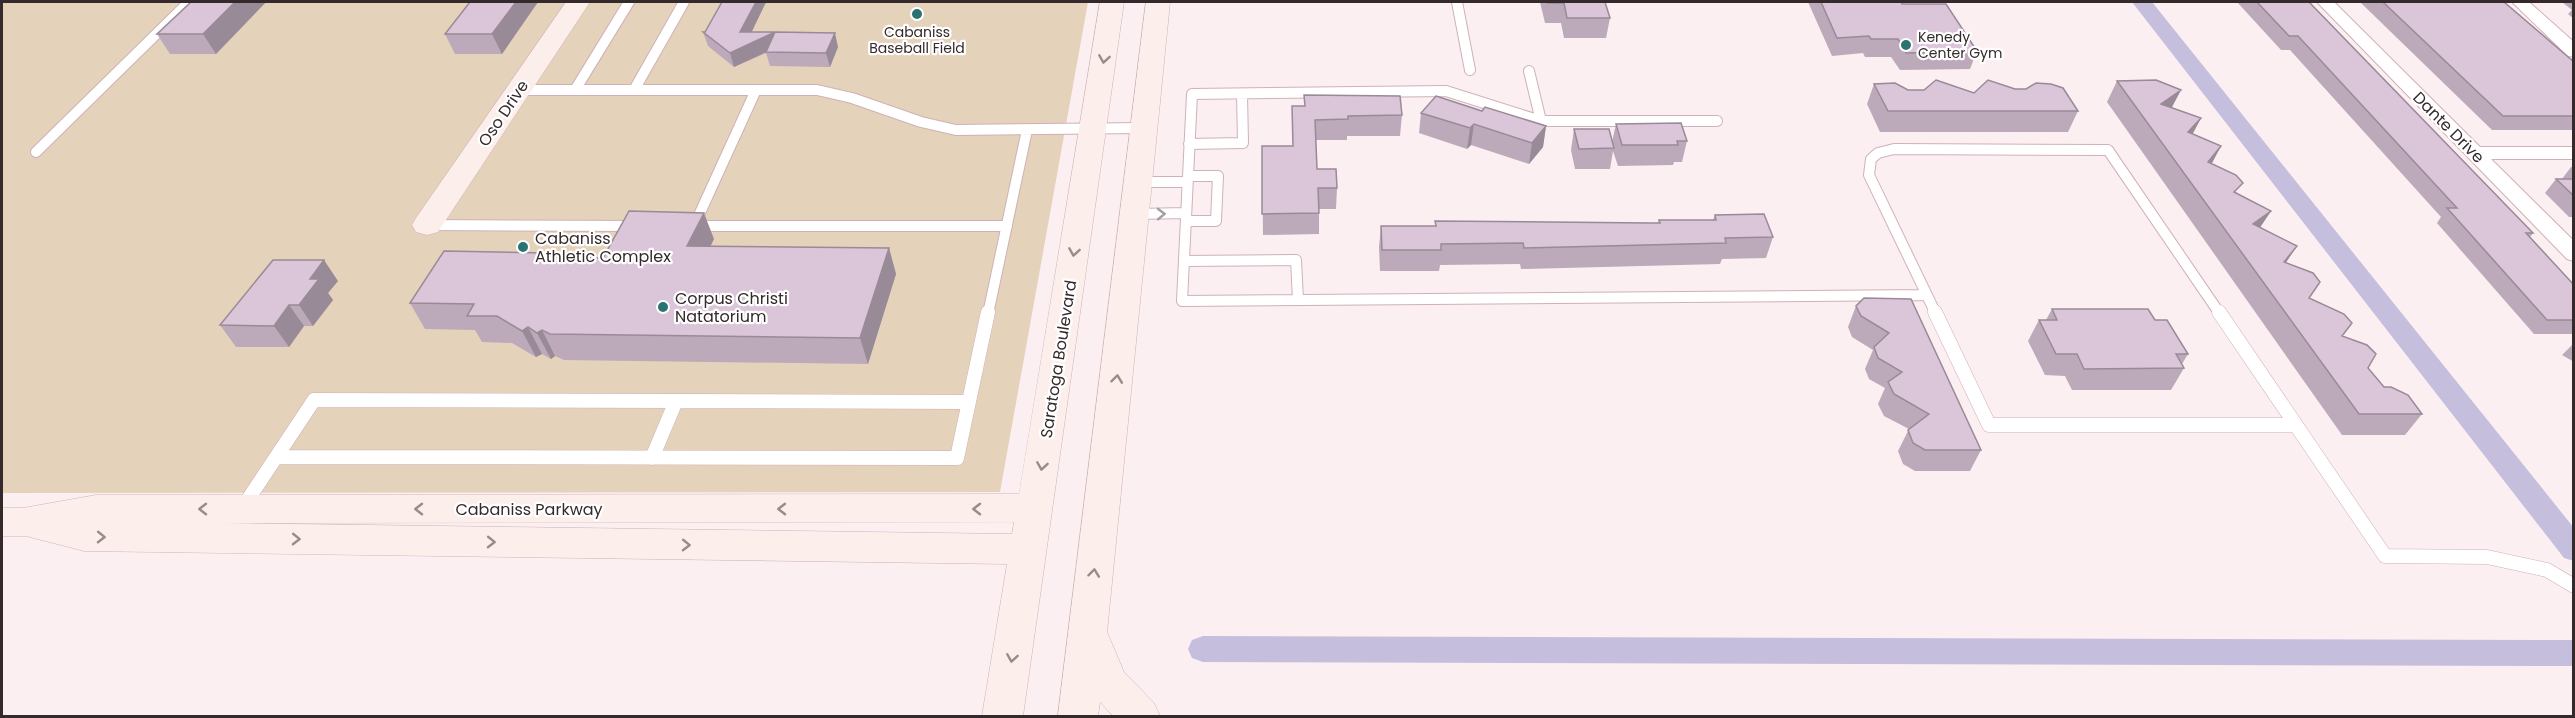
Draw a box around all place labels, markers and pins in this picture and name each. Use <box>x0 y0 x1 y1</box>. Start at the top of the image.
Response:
marker: Cabaniss Baseball Field <box>910 7 924 21</box>
place label: Cabaniss Baseball Field <box>869 22 965 58</box>
place label: Kenedy Center Gym <box>1918 27 2002 63</box>
marker: Kenedy Center Gym <box>1899 38 1913 52</box>
place label: Cabaniss Athletic Complex <box>535 227 671 268</box>
marker: Cabaniss Athletic Complex <box>516 240 530 254</box>
place label: Corpus Christi Natatorium <box>675 287 788 328</box>
marker: Corpus Christi Natatorium <box>656 300 670 314</box>

